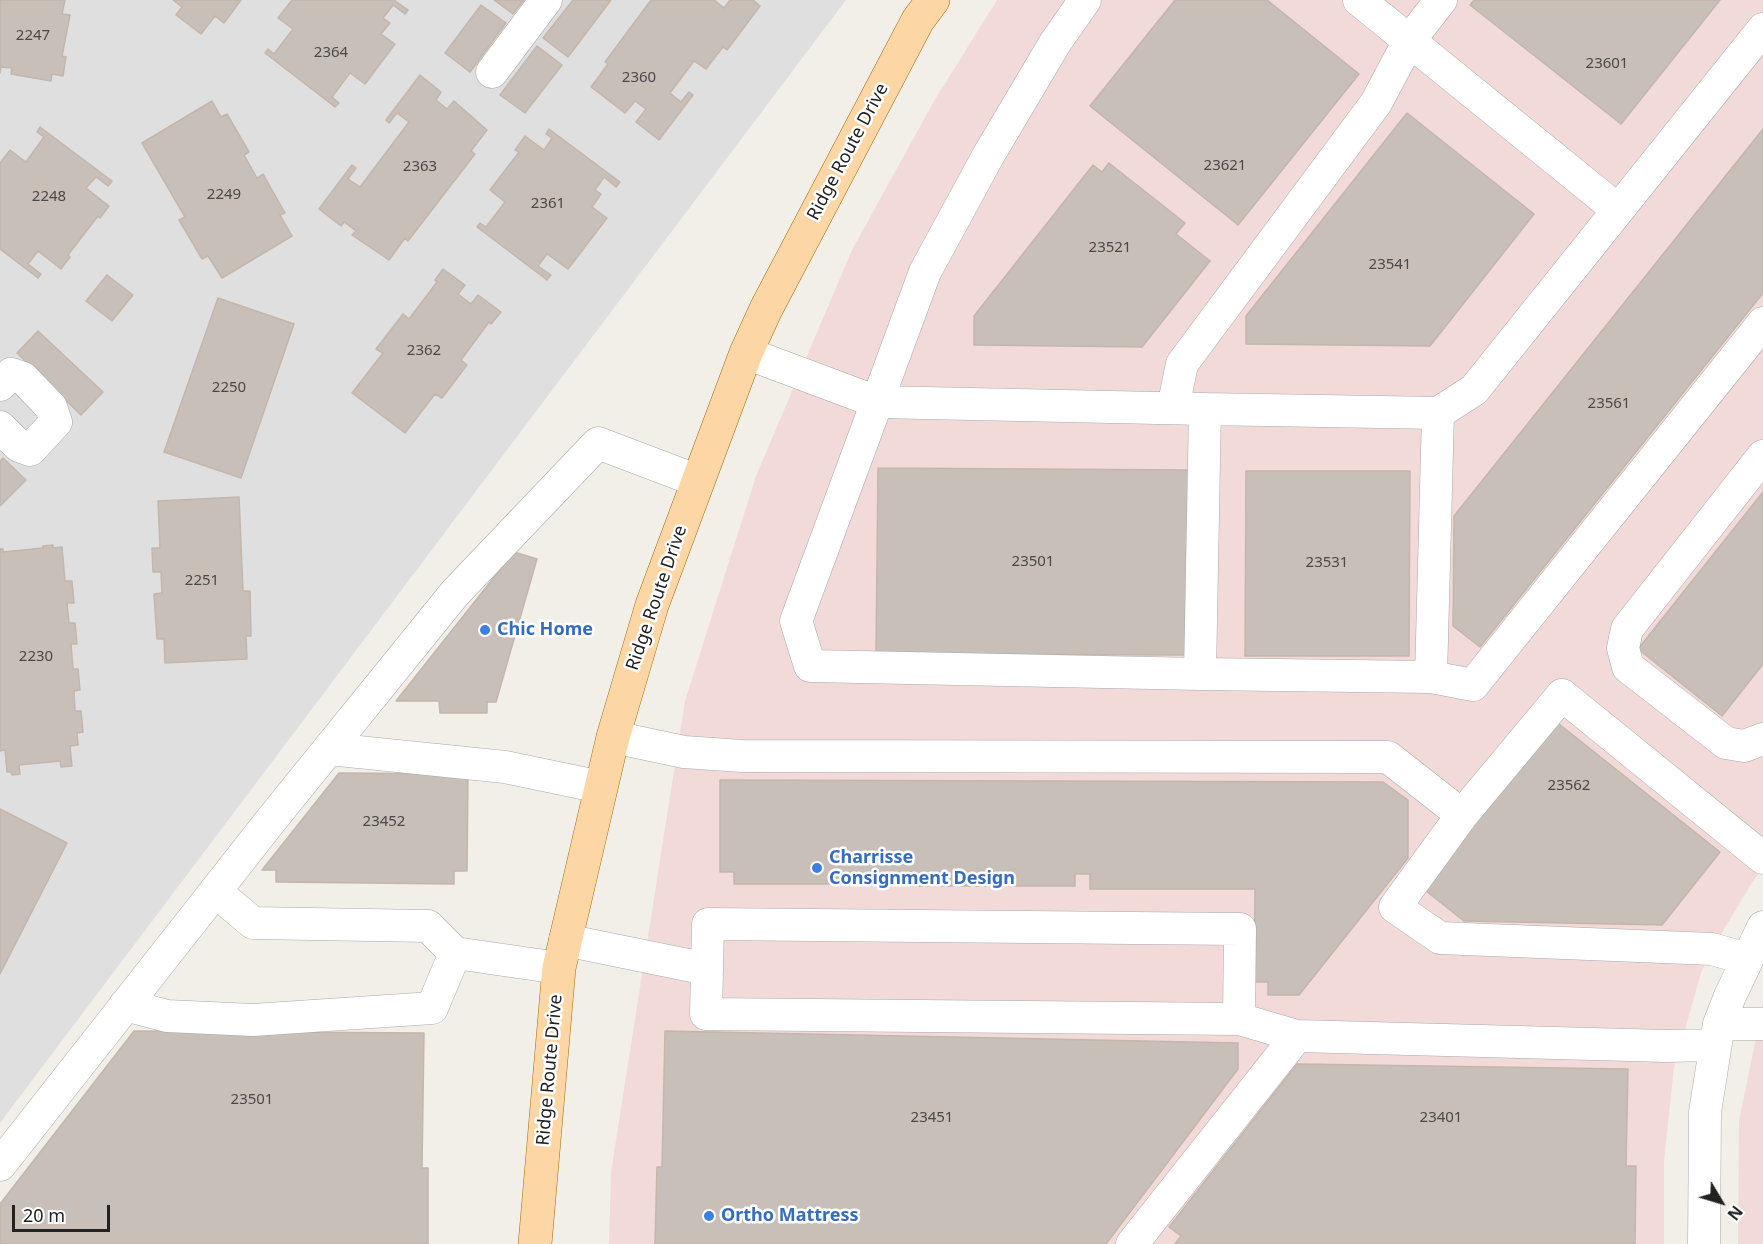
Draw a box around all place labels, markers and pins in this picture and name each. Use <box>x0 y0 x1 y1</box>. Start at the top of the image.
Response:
place label: Chic Home <box>497 619 593 641</box>
marker: Chic Home <box>478 623 492 637</box>
place label: Charrisse Consignment Design <box>829 847 1015 890</box>
marker: Charrisse Consignment Design <box>810 861 824 875</box>
place label: Ortho Mattress <box>721 1205 859 1227</box>
marker: Ortho Mattress <box>702 1209 716 1223</box>

